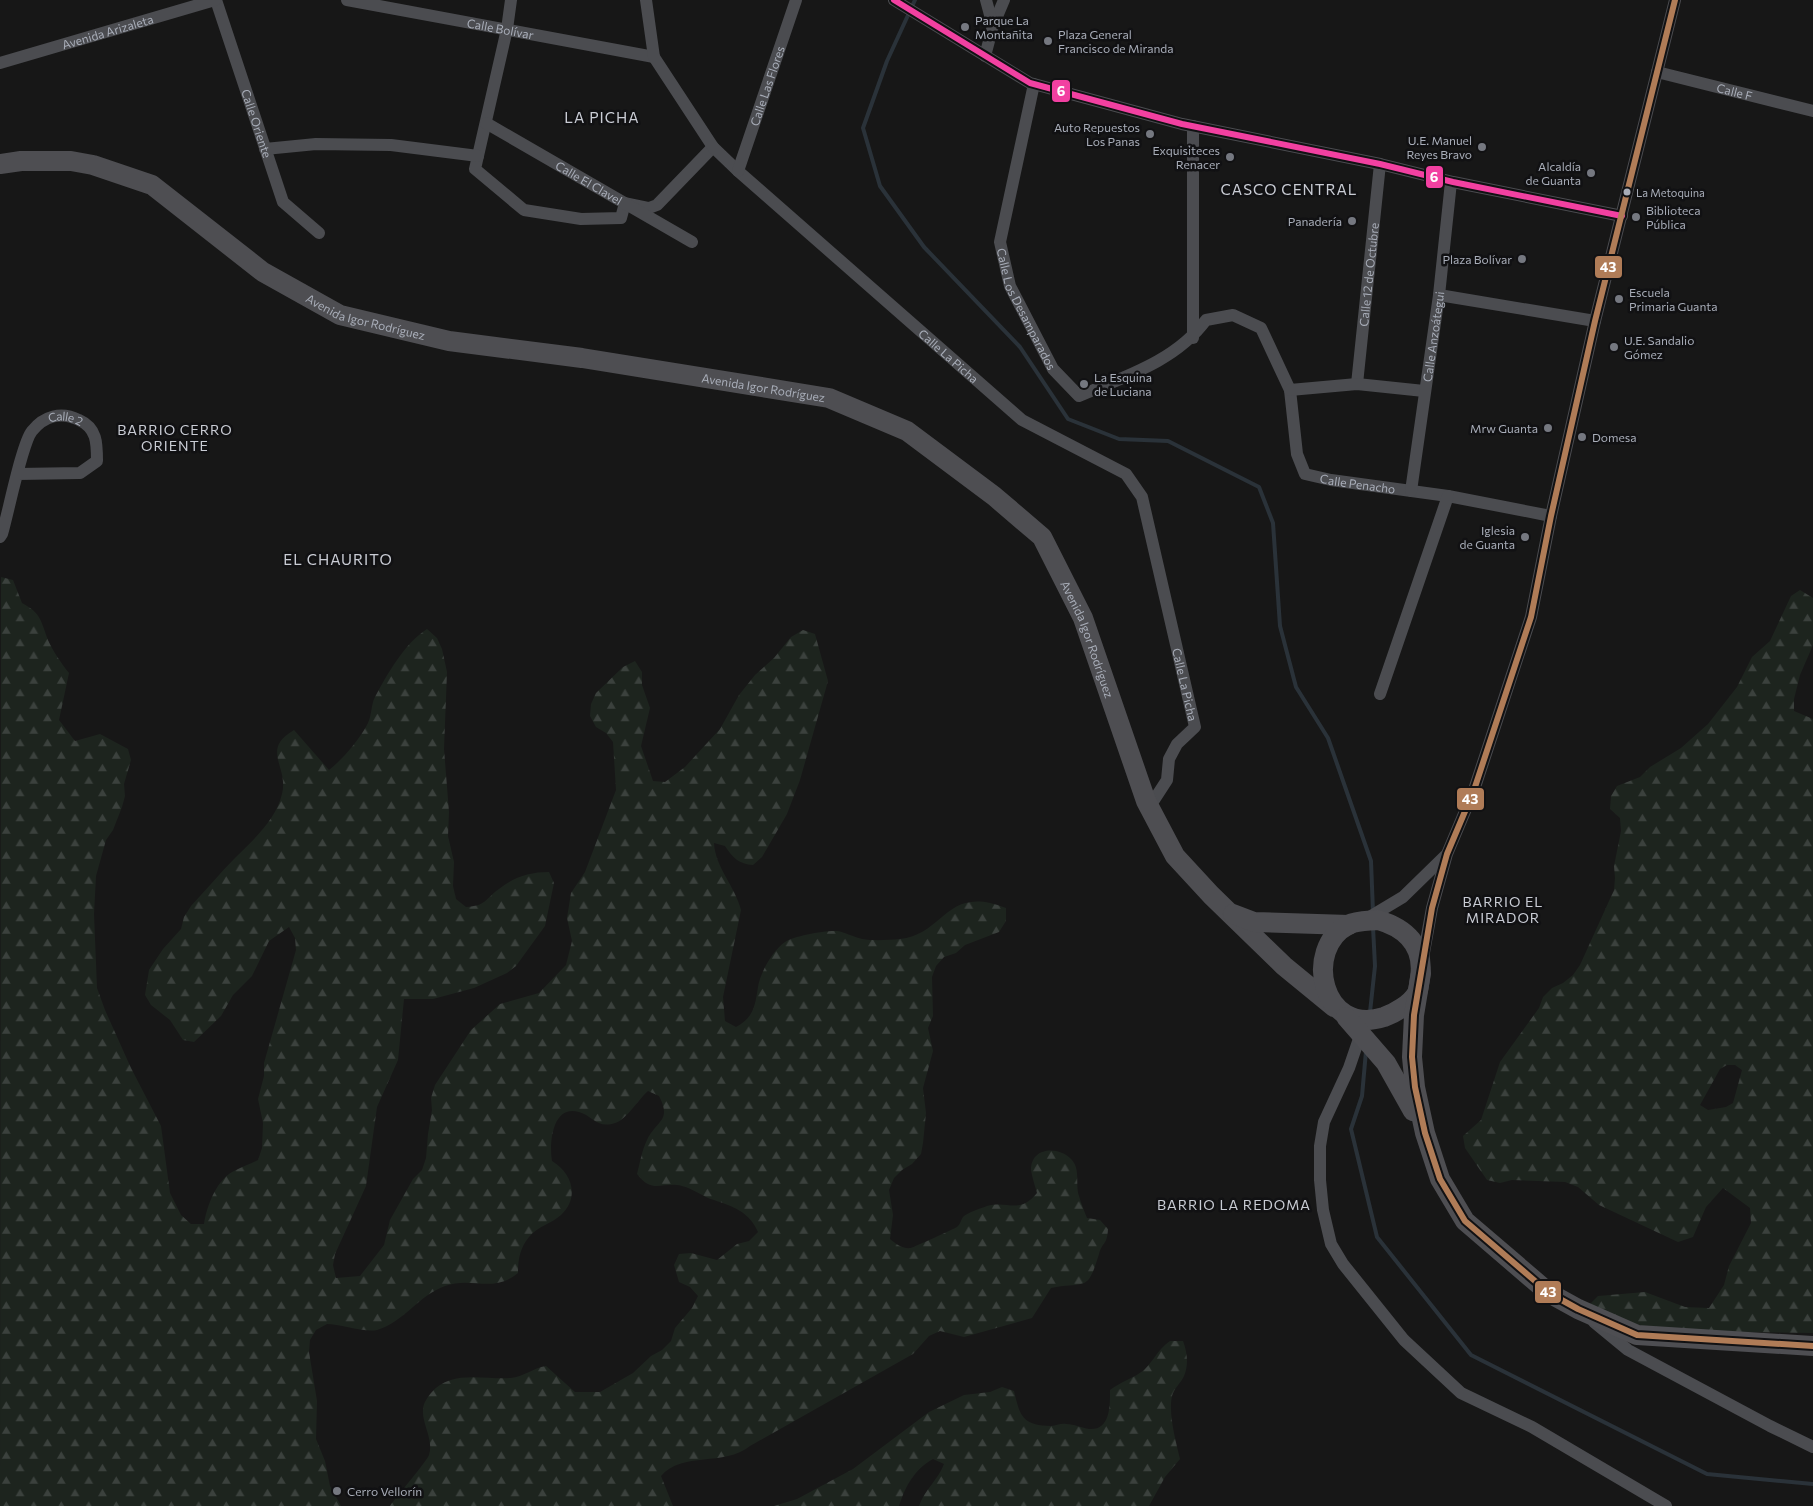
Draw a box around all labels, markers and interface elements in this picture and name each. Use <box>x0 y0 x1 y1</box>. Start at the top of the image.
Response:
street label: Avenida Arizaleta <box>60 11 155 52</box>
place label: Parque La Montañita <box>975 13 1033 41</box>
street label: Calle Bolívar <box>466 15 535 42</box>
marker: Parque La Montañita <box>959 21 971 33</box>
place label: Plaza General Francisco de Miranda <box>1058 27 1174 55</box>
marker: Plaza General Francisco de Miranda <box>1042 35 1054 47</box>
street label: Calle Las Flores <box>747 44 787 128</box>
line badge: 6 <box>1051 79 1071 103</box>
street label: Calle F <box>1715 80 1754 103</box>
text: 6 <box>1057 82 1066 99</box>
street label: Calle Oriente <box>239 87 275 159</box>
district label: LA PICHA <box>564 108 640 126</box>
place label: Auto Repuestos Los Panas <box>1054 120 1140 148</box>
marker: Auto Repuestos Los Panas <box>1144 128 1156 140</box>
place label: U.E. Manuel Reyes Bravo <box>1406 133 1472 161</box>
marker: U.E. Manuel Reyes Bravo <box>1476 141 1488 153</box>
place label: Exquisiteces Renacer <box>1153 143 1220 171</box>
marker: Exquisiteces Renacer <box>1224 151 1236 163</box>
street label: Calle El Clavel <box>553 158 625 207</box>
place label: Alcaldía de Guanta <box>1526 159 1581 187</box>
line badge: 6 <box>1425 165 1444 189</box>
marker: Alcaldía de Guanta <box>1585 167 1597 179</box>
text: 6 <box>1430 168 1439 185</box>
district label: CASCO CENTRAL <box>1221 180 1357 198</box>
place label: La Metoquina <box>1636 186 1705 199</box>
marker: La Metoquina <box>1622 187 1632 197</box>
place label: Biblioteca Pública <box>1646 203 1701 231</box>
marker: Biblioteca Pública <box>1630 211 1642 223</box>
place label: Panadería <box>1288 214 1342 228</box>
marker: Panadería <box>1346 215 1358 227</box>
street label: Calle 12 de Octubre <box>1356 222 1381 327</box>
street label: Calle Los Desamparados <box>995 247 1059 372</box>
place label: Plaza Bolívar <box>1442 252 1512 266</box>
marker: Plaza Bolívar <box>1516 253 1528 265</box>
line badge: 43 <box>1594 255 1623 279</box>
text: 43 <box>1600 258 1616 275</box>
place label: Escuela Primaria Guanta <box>1629 285 1717 313</box>
street label: Avenida Igor Rodríguez <box>304 291 427 342</box>
street label: Calle Anzoátegui <box>1420 291 1446 383</box>
marker: Escuela Primaria Guanta <box>1613 293 1625 305</box>
street label: Calle La Picha <box>916 326 981 386</box>
place label: U.E. Sandalio Gómez <box>1624 333 1694 361</box>
marker: U.E. Sandalio Gómez <box>1608 341 1620 353</box>
street label: Avenida Igor Rodríguez <box>701 370 826 404</box>
place label: La Esquina de Luciana <box>1094 370 1152 398</box>
marker: La Esquina de Luciana <box>1078 378 1090 390</box>
street label: Calle 2 <box>46 408 86 428</box>
district label: BARRIO CERRO ORIENTE <box>117 421 233 454</box>
place label: Mrw Guanta <box>1470 421 1538 435</box>
marker: Mrw Guanta <box>1542 422 1554 434</box>
place label: Domesa <box>1592 430 1637 444</box>
marker: Domesa <box>1576 431 1588 443</box>
street label: Calle Penacho <box>1319 471 1396 496</box>
place label: Iglesia de Guanta <box>1460 523 1515 551</box>
marker: Iglesia de Guanta <box>1519 531 1531 543</box>
district label: EL CHAURITO <box>283 550 393 568</box>
street label: Avenida Igor Rodríguez <box>1058 578 1117 700</box>
street label: Calle La Picha <box>1170 646 1200 722</box>
line badge: 43 <box>1456 787 1485 811</box>
text: 43 <box>1462 790 1478 807</box>
district label: BARRIO EL MIRADOR <box>1463 893 1543 926</box>
district label: BARRIO LA REDOMA <box>1157 1196 1311 1213</box>
line badge: 43 <box>1534 1280 1562 1304</box>
text: 43 <box>1540 1283 1556 1300</box>
place label: Cerro Vellorín <box>347 1484 422 1498</box>
marker: Cerro Vellorín <box>331 1485 343 1497</box>

